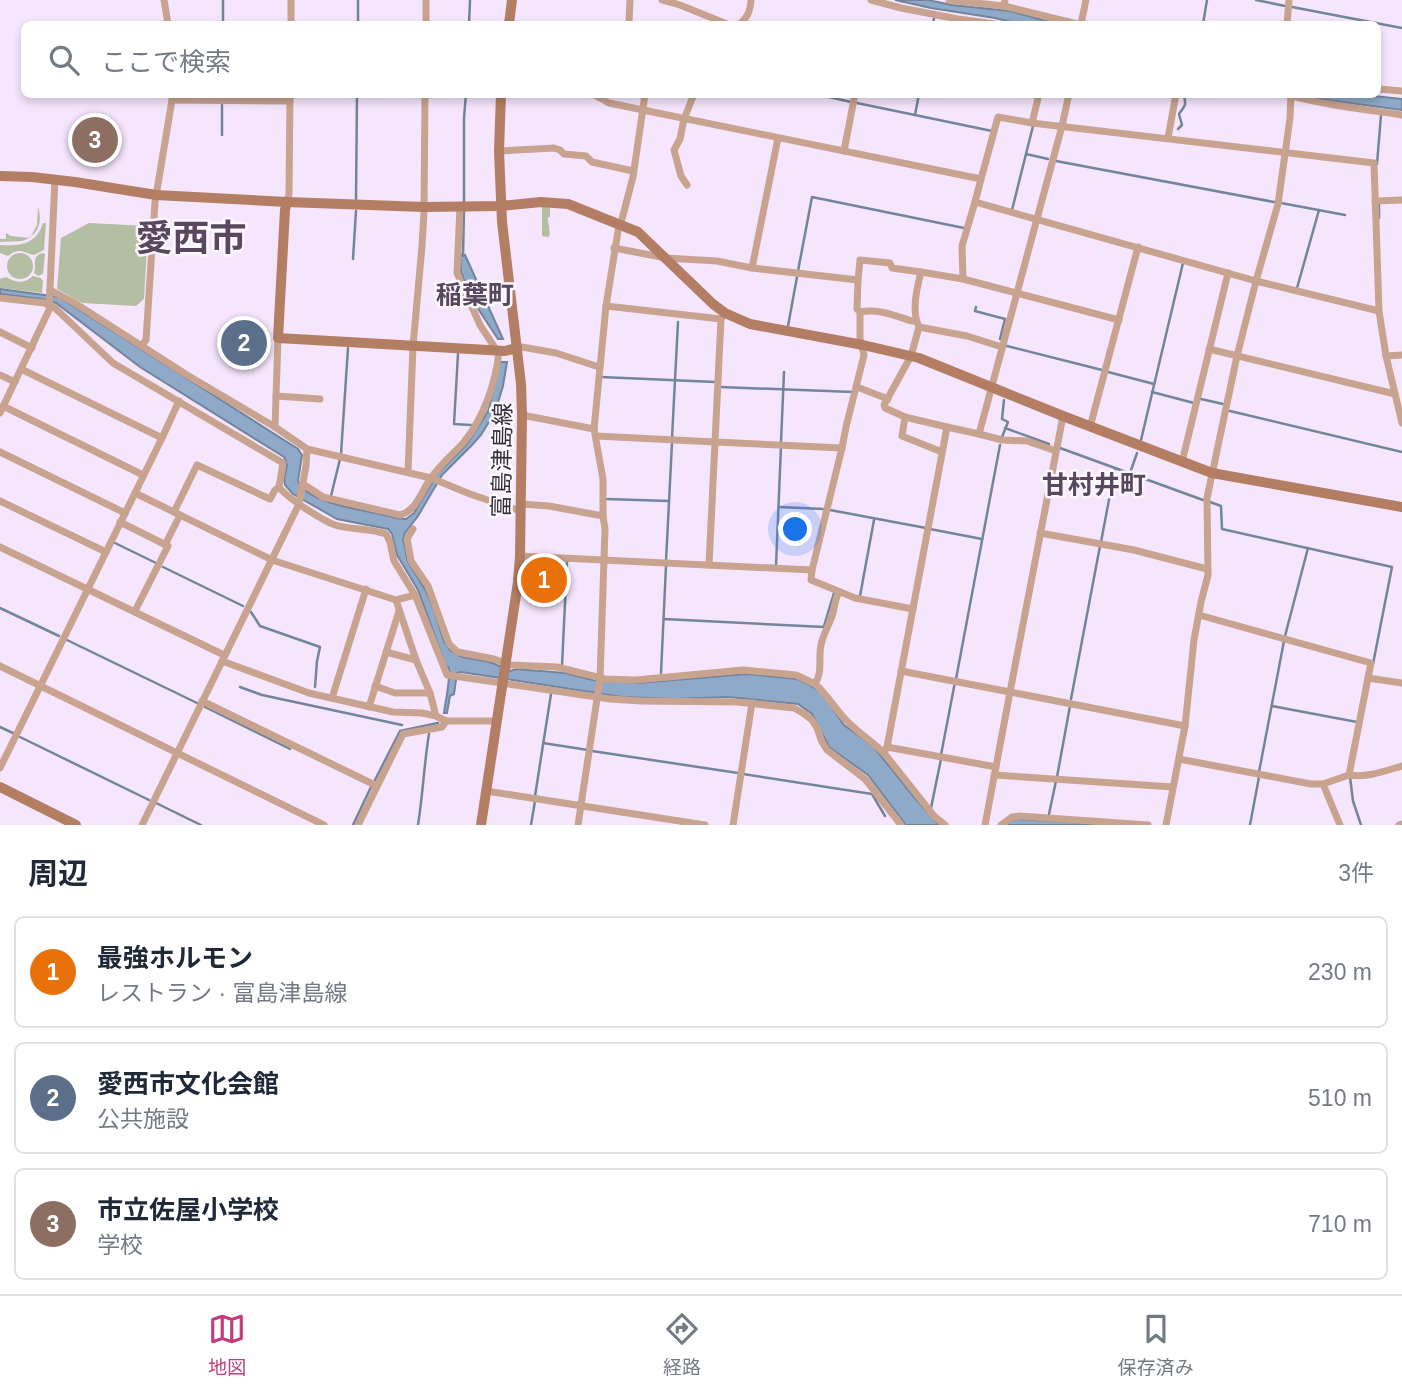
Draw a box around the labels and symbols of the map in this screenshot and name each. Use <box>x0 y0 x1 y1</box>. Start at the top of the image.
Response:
pin: 3 <box>72 114 118 166</box>
district label: 愛西市 <box>136 218 247 259</box>
district label: 稲葉町 <box>436 280 514 310</box>
pin: 2 <box>221 317 267 369</box>
street label: 富島津島線 <box>488 402 516 518</box>
district label: 甘村井町 <box>1042 470 1146 500</box>
your location <box>778 512 812 546</box>
pin: 1 <box>521 554 567 606</box>

